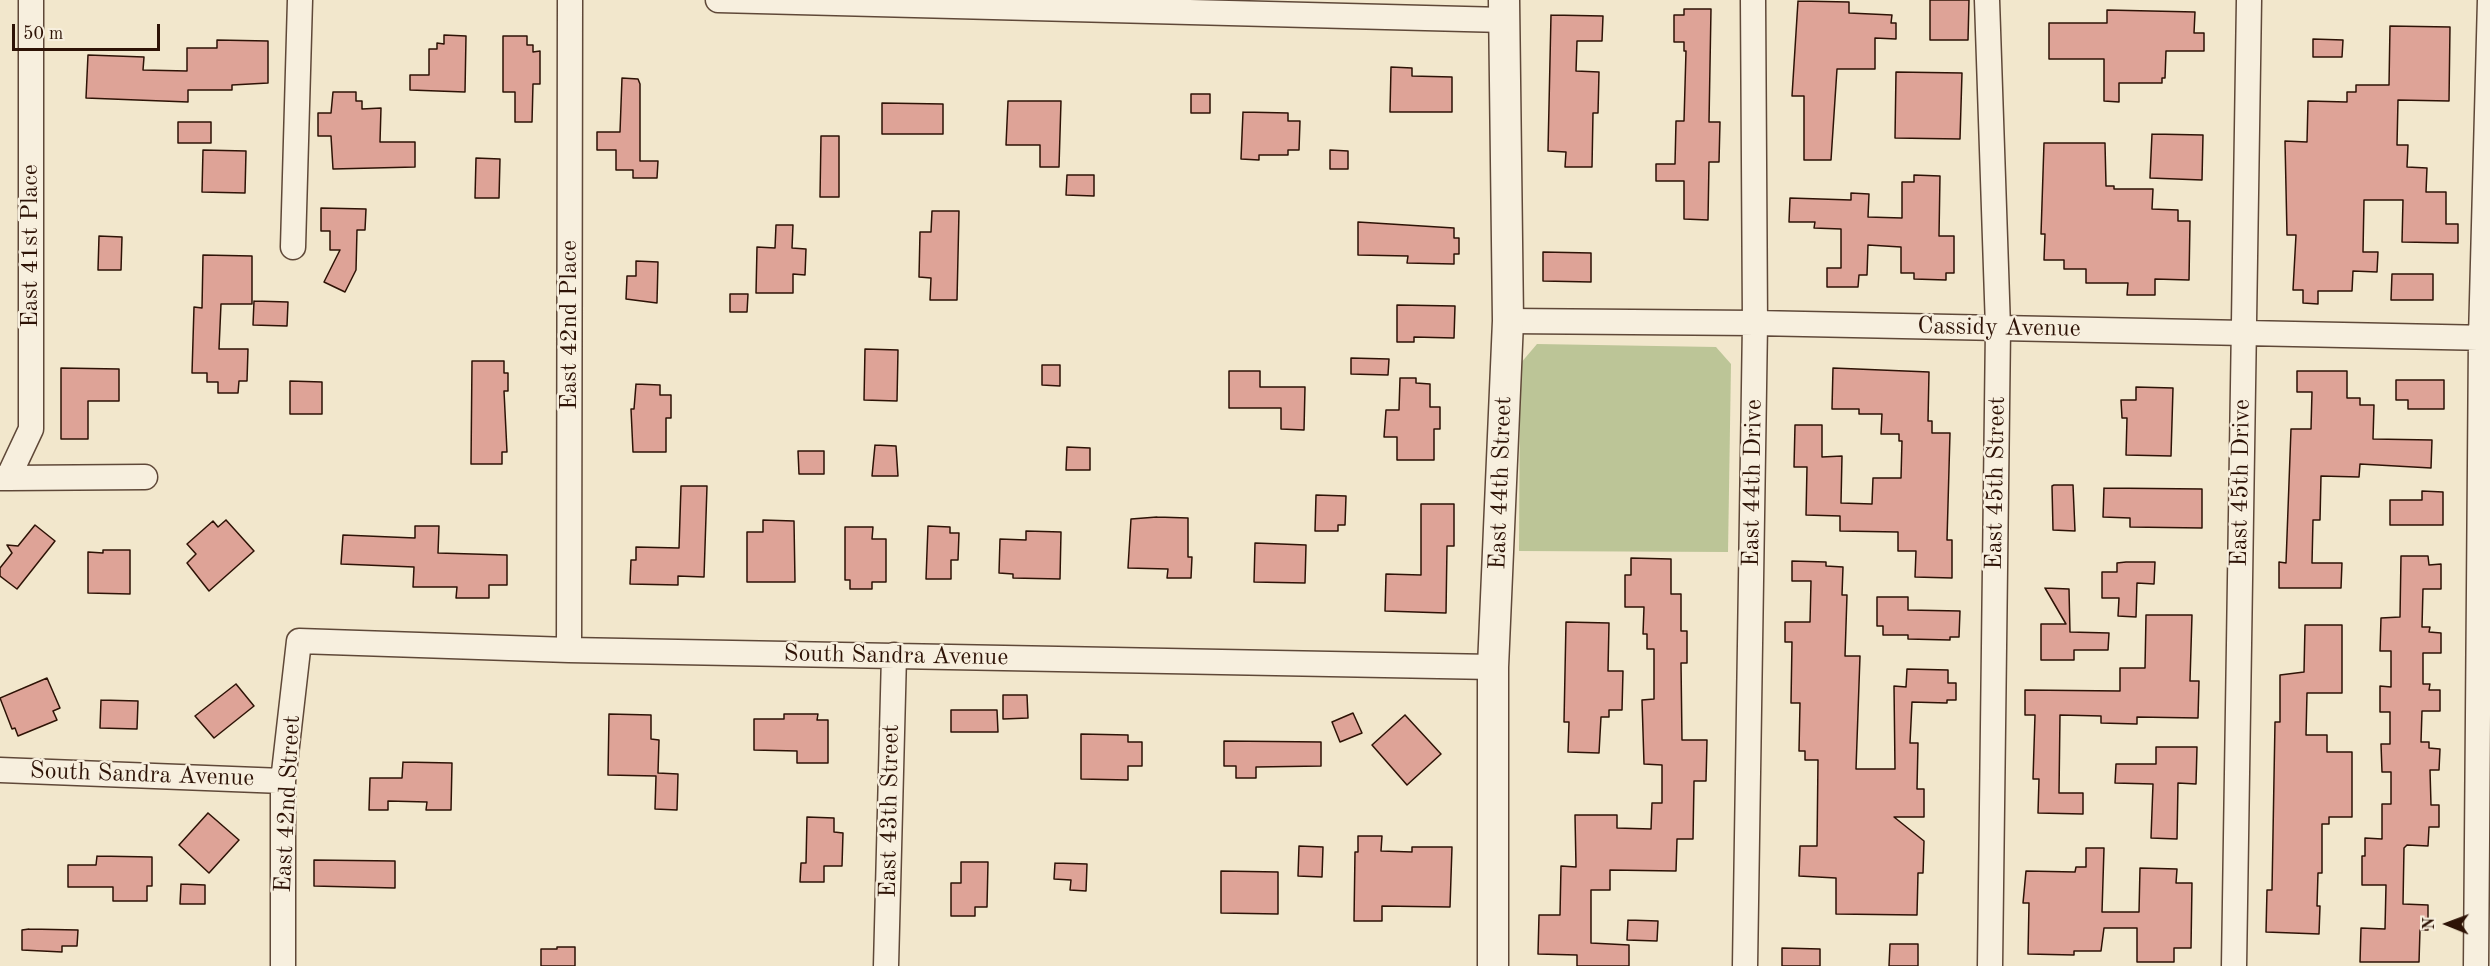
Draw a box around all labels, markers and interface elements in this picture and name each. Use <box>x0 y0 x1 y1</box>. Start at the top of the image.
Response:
scale bar <box>15 12 164 50</box>
text: 50 m <box>23 25 63 43</box>
street label: East 41st Place <box>17 164 45 328</box>
street label: East 42nd Place <box>556 240 584 410</box>
street label: Cassidy Avenue <box>1917 312 2081 344</box>
street label: East 44th Street <box>1484 396 1518 570</box>
street label: East 45th Street <box>1980 396 2012 570</box>
street label: East 44th Drive <box>1737 399 1769 567</box>
street label: East 45th Drive <box>2225 399 2257 567</box>
street label: South Sandra Avenue <box>783 640 1009 672</box>
street label: East 42nd Street <box>269 715 307 893</box>
street label: East 43th Street <box>874 724 906 898</box>
street label: South Sandra Avenue <box>29 757 255 793</box>
north arrow <box>2418 894 2478 954</box>
text: N <box>2422 917 2438 930</box>

